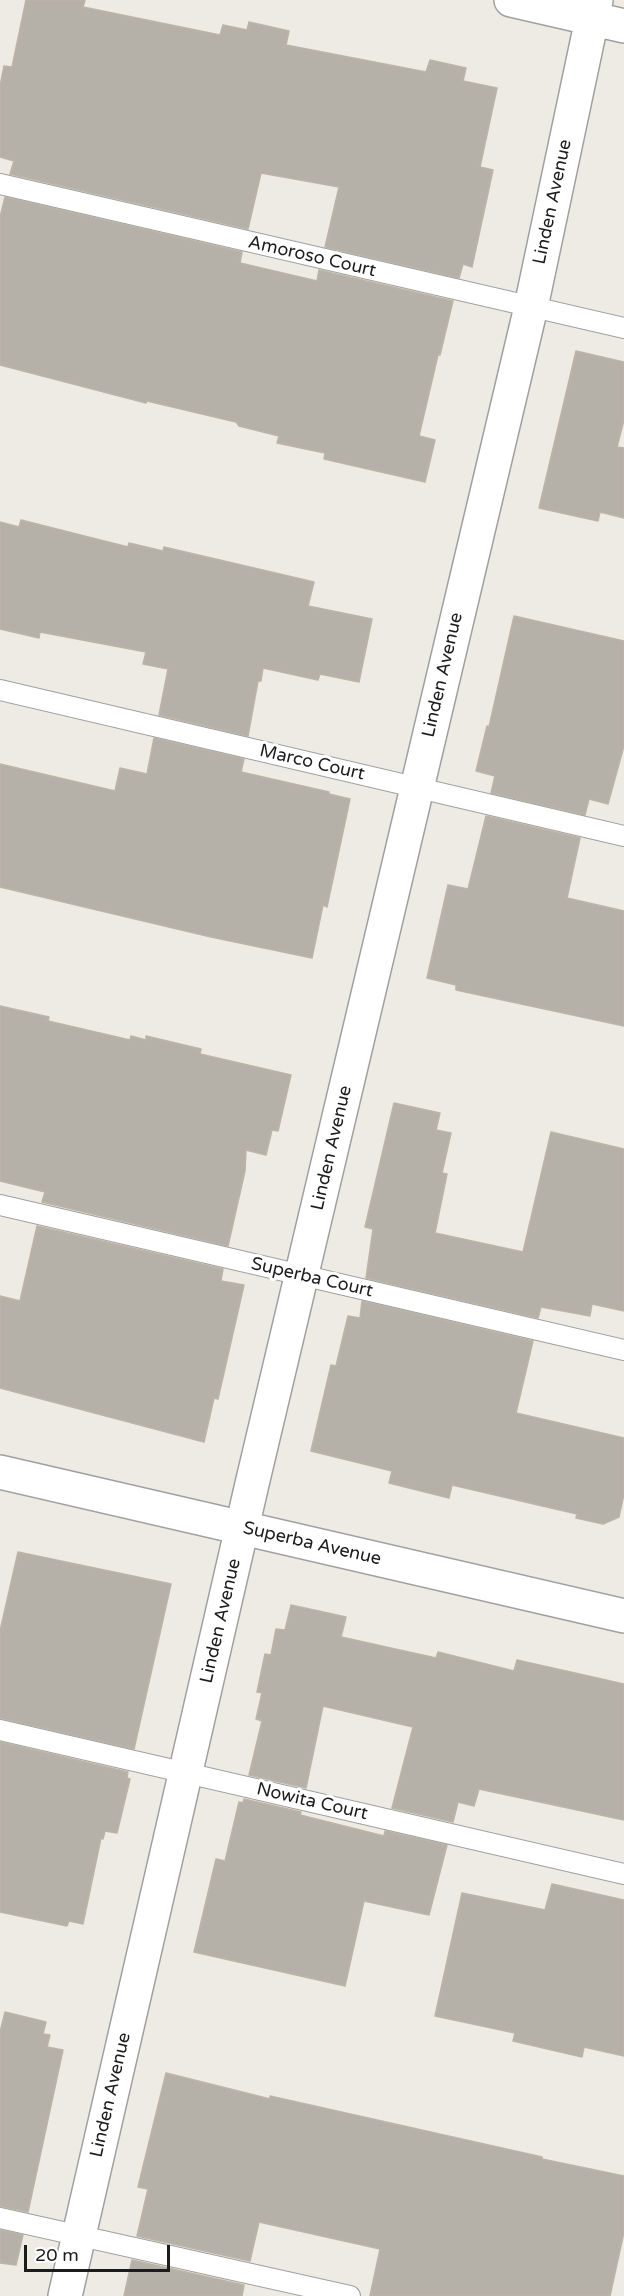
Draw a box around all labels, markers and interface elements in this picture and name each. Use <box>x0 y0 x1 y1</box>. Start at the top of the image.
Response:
street label: Linden Avenue <box>529 137 577 267</box>
street label: Amoroso Court <box>246 232 378 282</box>
street label: Linden Avenue <box>418 610 468 740</box>
street label: Marco Court <box>257 740 367 786</box>
street label: Linden Avenue <box>307 1083 357 1213</box>
street label: Superba Court <box>249 1253 375 1303</box>
street label: Superba Avenue <box>241 1518 383 1570</box>
street label: Linden Avenue <box>196 1556 246 1686</box>
street label: Nowita Court <box>254 1779 370 1825</box>
street label: Linden Avenue <box>86 2030 136 2160</box>
scale bar <box>27 2233 172 2271</box>
text: 20 m <box>35 2244 79 2266</box>

